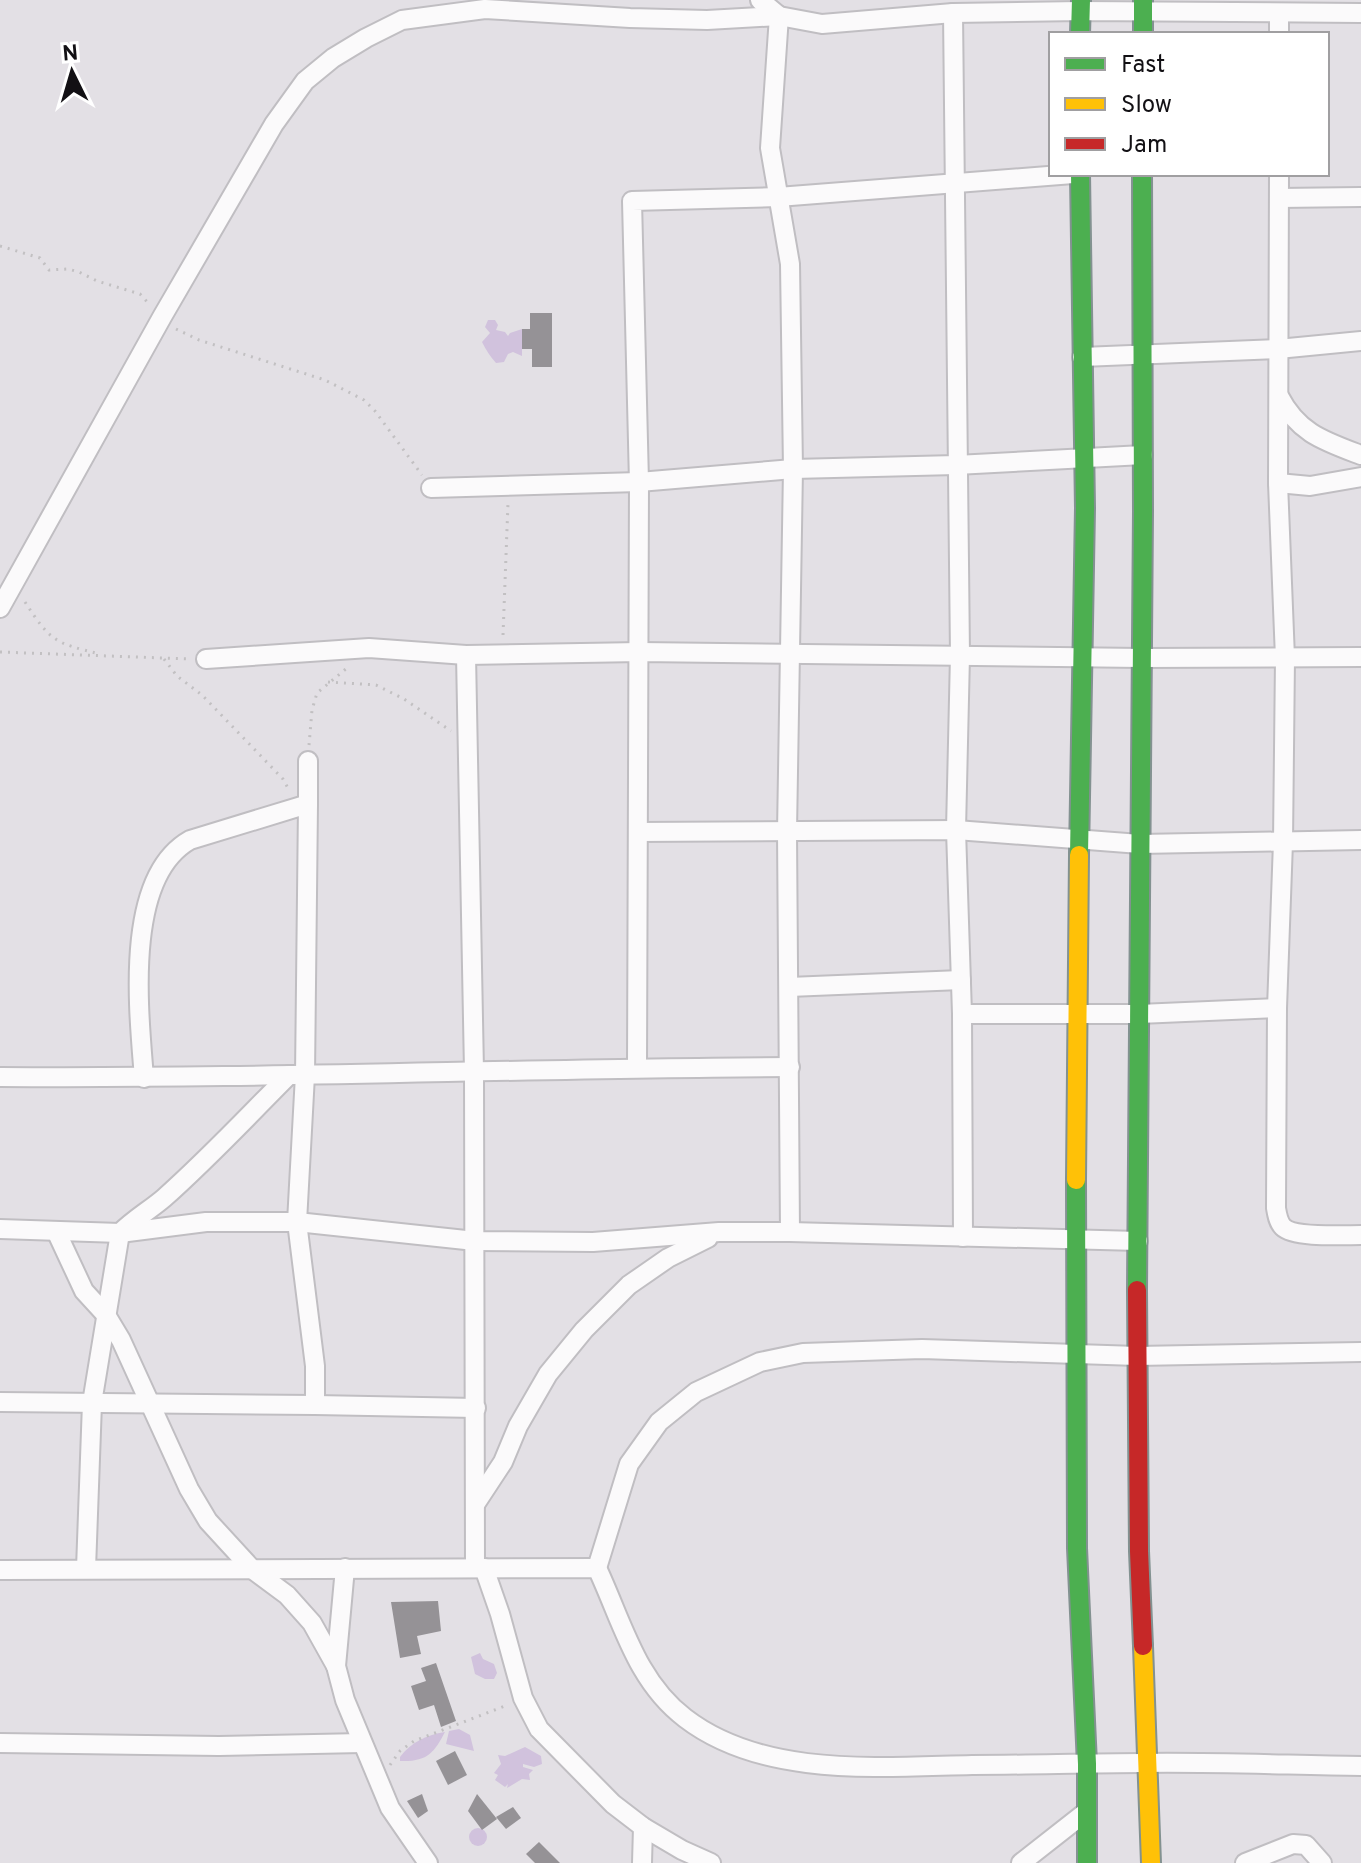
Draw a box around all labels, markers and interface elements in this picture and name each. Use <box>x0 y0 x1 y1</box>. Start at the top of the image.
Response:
north arrow <box>32 32 112 112</box>
legend <box>1049 32 1329 176</box>
text: N <box>61 40 80 69</box>
text: Fast <box>1121 51 1165 81</box>
text: Slow <box>1121 91 1172 121</box>
text: Jam <box>1121 131 1167 161</box>

